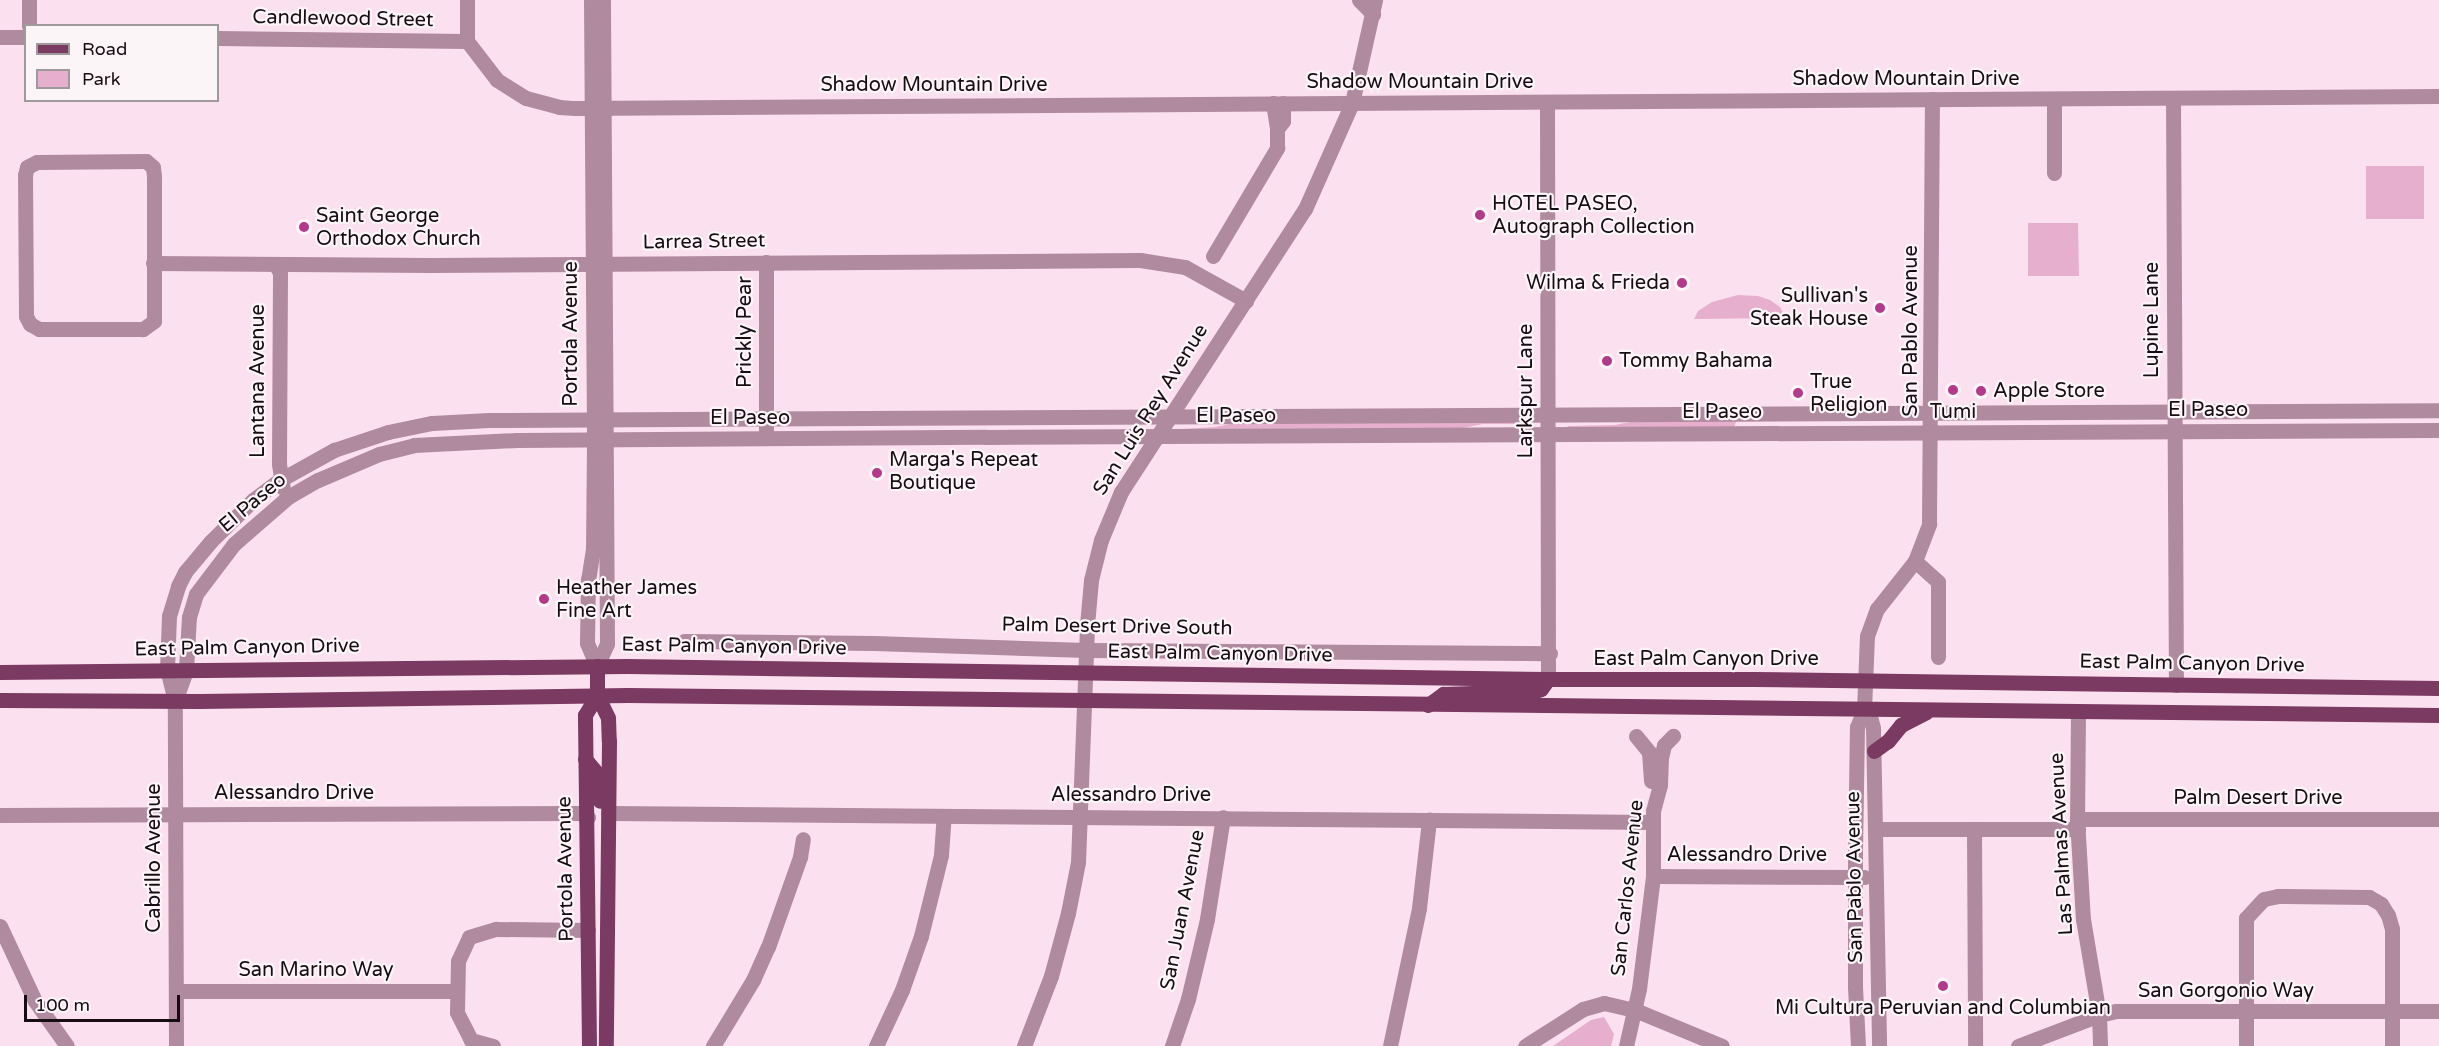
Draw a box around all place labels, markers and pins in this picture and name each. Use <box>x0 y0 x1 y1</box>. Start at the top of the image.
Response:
place label: HOTEL PASEO, Autograph Collection <box>1492 192 1695 239</box>
place label: Saint George Orthodox Church <box>316 204 481 251</box>
marker: HOTEL PASEO, Autograph Collection <box>1473 208 1487 222</box>
marker: Saint George Orthodox Church <box>297 220 311 234</box>
place label: Wilma & Frieda <box>1526 271 1670 295</box>
marker: Wilma & Frieda <box>1675 276 1689 290</box>
place label: Sullivan's Steak House <box>1750 284 1868 331</box>
marker: Sullivan's Steak House <box>1873 301 1887 315</box>
place label: Tommy Bahama <box>1619 349 1773 373</box>
marker: Tommy Bahama <box>1600 354 1614 368</box>
place label: True Religion <box>1810 370 1887 417</box>
place label: Apple Store <box>1993 379 2105 403</box>
marker: Tumi <box>1946 383 1960 397</box>
marker: Apple Store <box>1974 384 1988 398</box>
marker: True Religion <box>1791 386 1805 400</box>
place label: Tumi <box>1930 400 1976 424</box>
place label: Marga's Repeat Boutique <box>889 449 1038 496</box>
marker: Marga's Repeat Boutique <box>870 466 884 480</box>
place label: Heather James Fine Art <box>556 576 697 623</box>
marker: Heather James Fine Art <box>537 592 551 606</box>
marker: Mi Cultura Peruvian and Columbian <box>1936 979 1950 993</box>
place label: Mi Cultura Peruvian and Columbian <box>1775 996 2111 1020</box>

